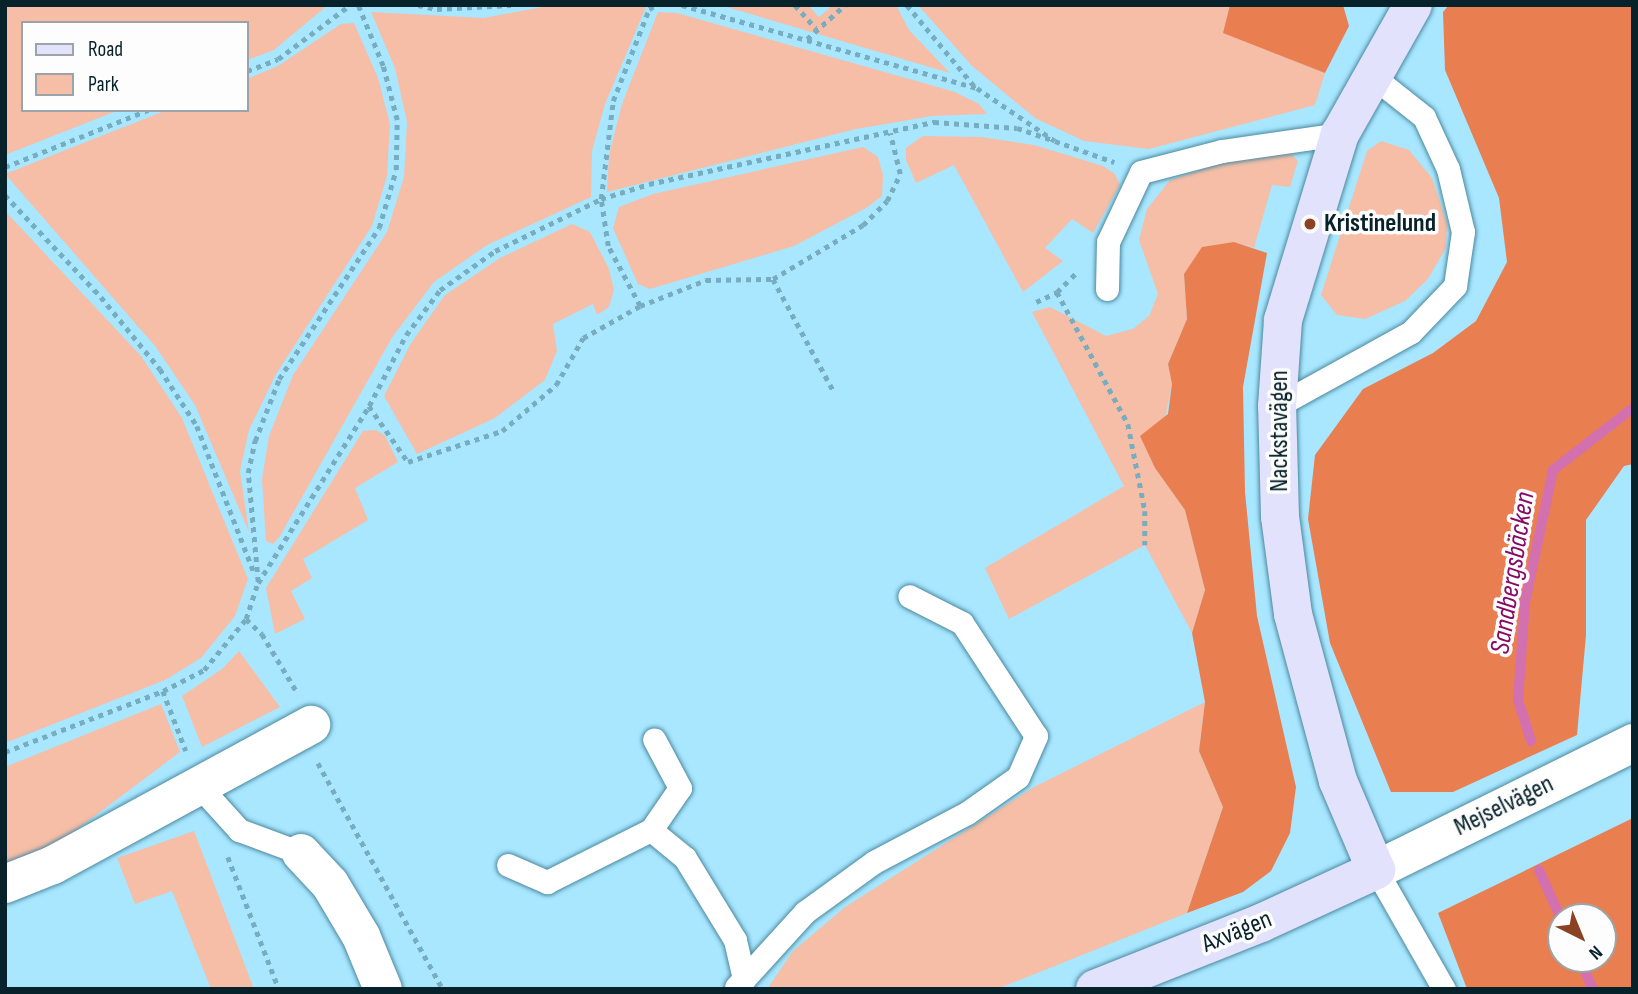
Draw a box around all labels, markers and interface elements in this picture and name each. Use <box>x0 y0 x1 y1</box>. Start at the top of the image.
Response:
legend <box>21 21 248 112</box>
text: Road <box>88 37 123 62</box>
text: Park <box>88 72 119 97</box>
place label: Kristinelund <box>1324 208 1436 240</box>
marker: Kristinelund <box>1302 216 1318 232</box>
street label: Nackstavägen <box>1264 370 1296 492</box>
water label: Sandbergsbäcken <box>1484 490 1542 656</box>
street label: Mejselvägen <box>1449 769 1559 843</box>
north arrow <box>1547 903 1617 973</box>
street label: Axvägen <box>1197 904 1277 960</box>
text: N <box>1584 940 1607 964</box>

